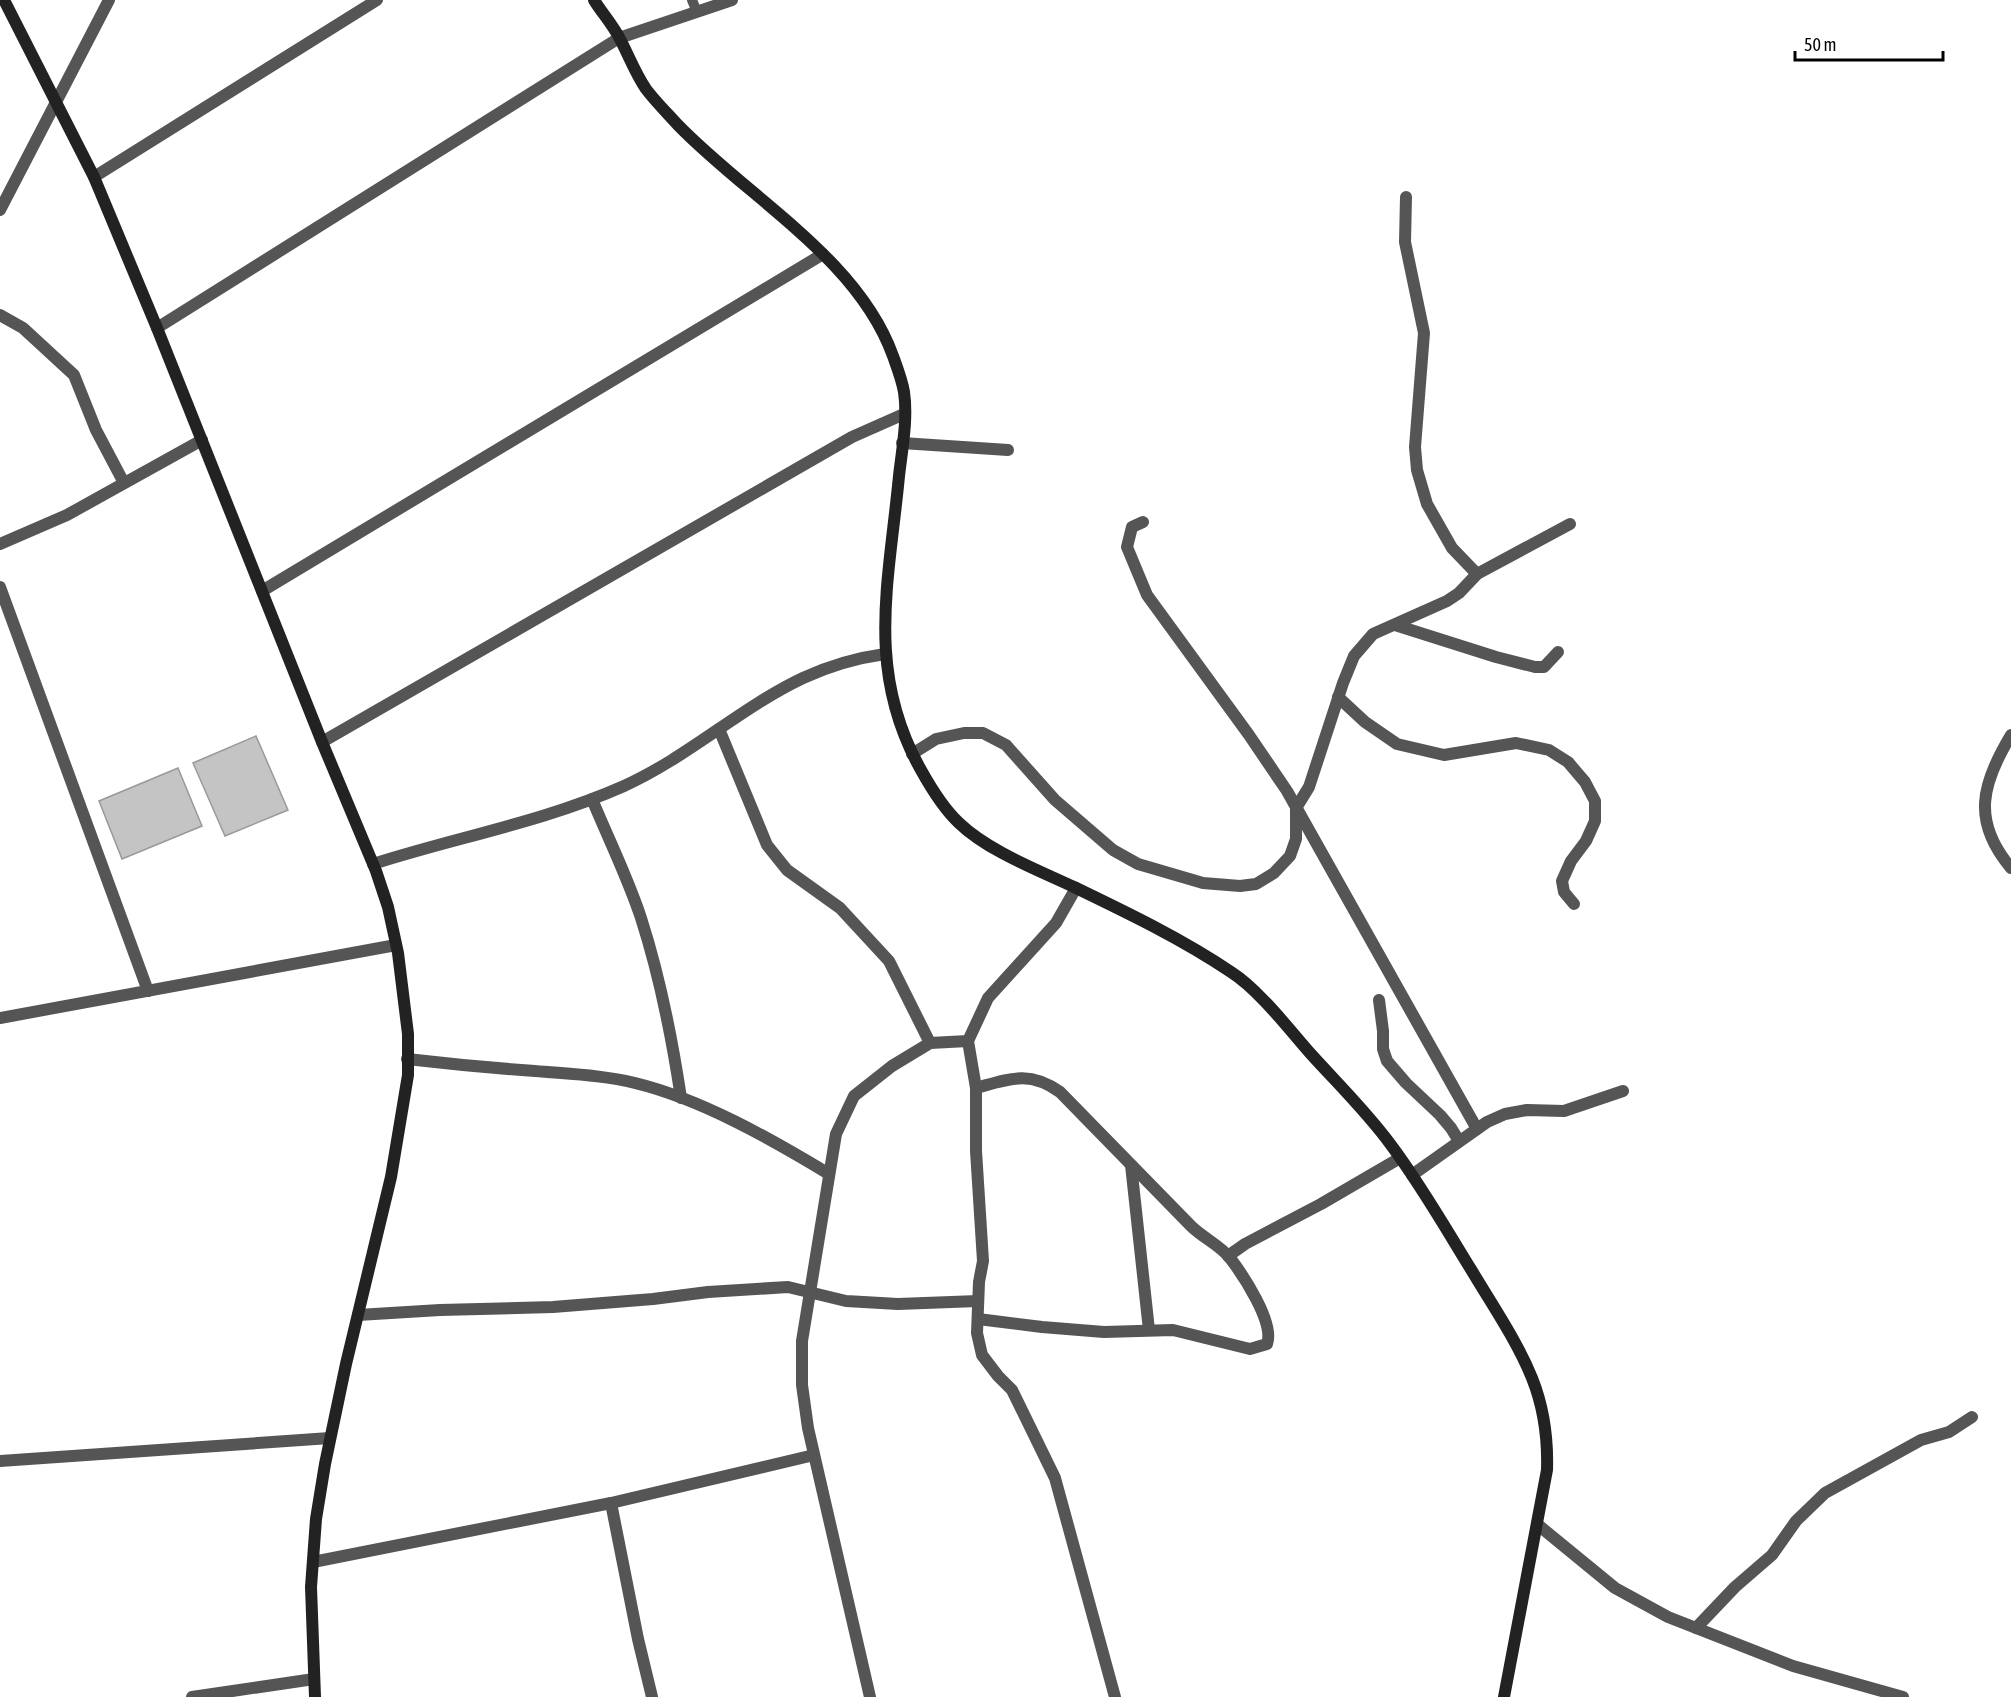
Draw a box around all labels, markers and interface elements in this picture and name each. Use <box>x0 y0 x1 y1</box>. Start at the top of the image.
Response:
scale bar <box>1795 24 1944 62</box>
text: 50 m <box>1804 34 1836 55</box>

